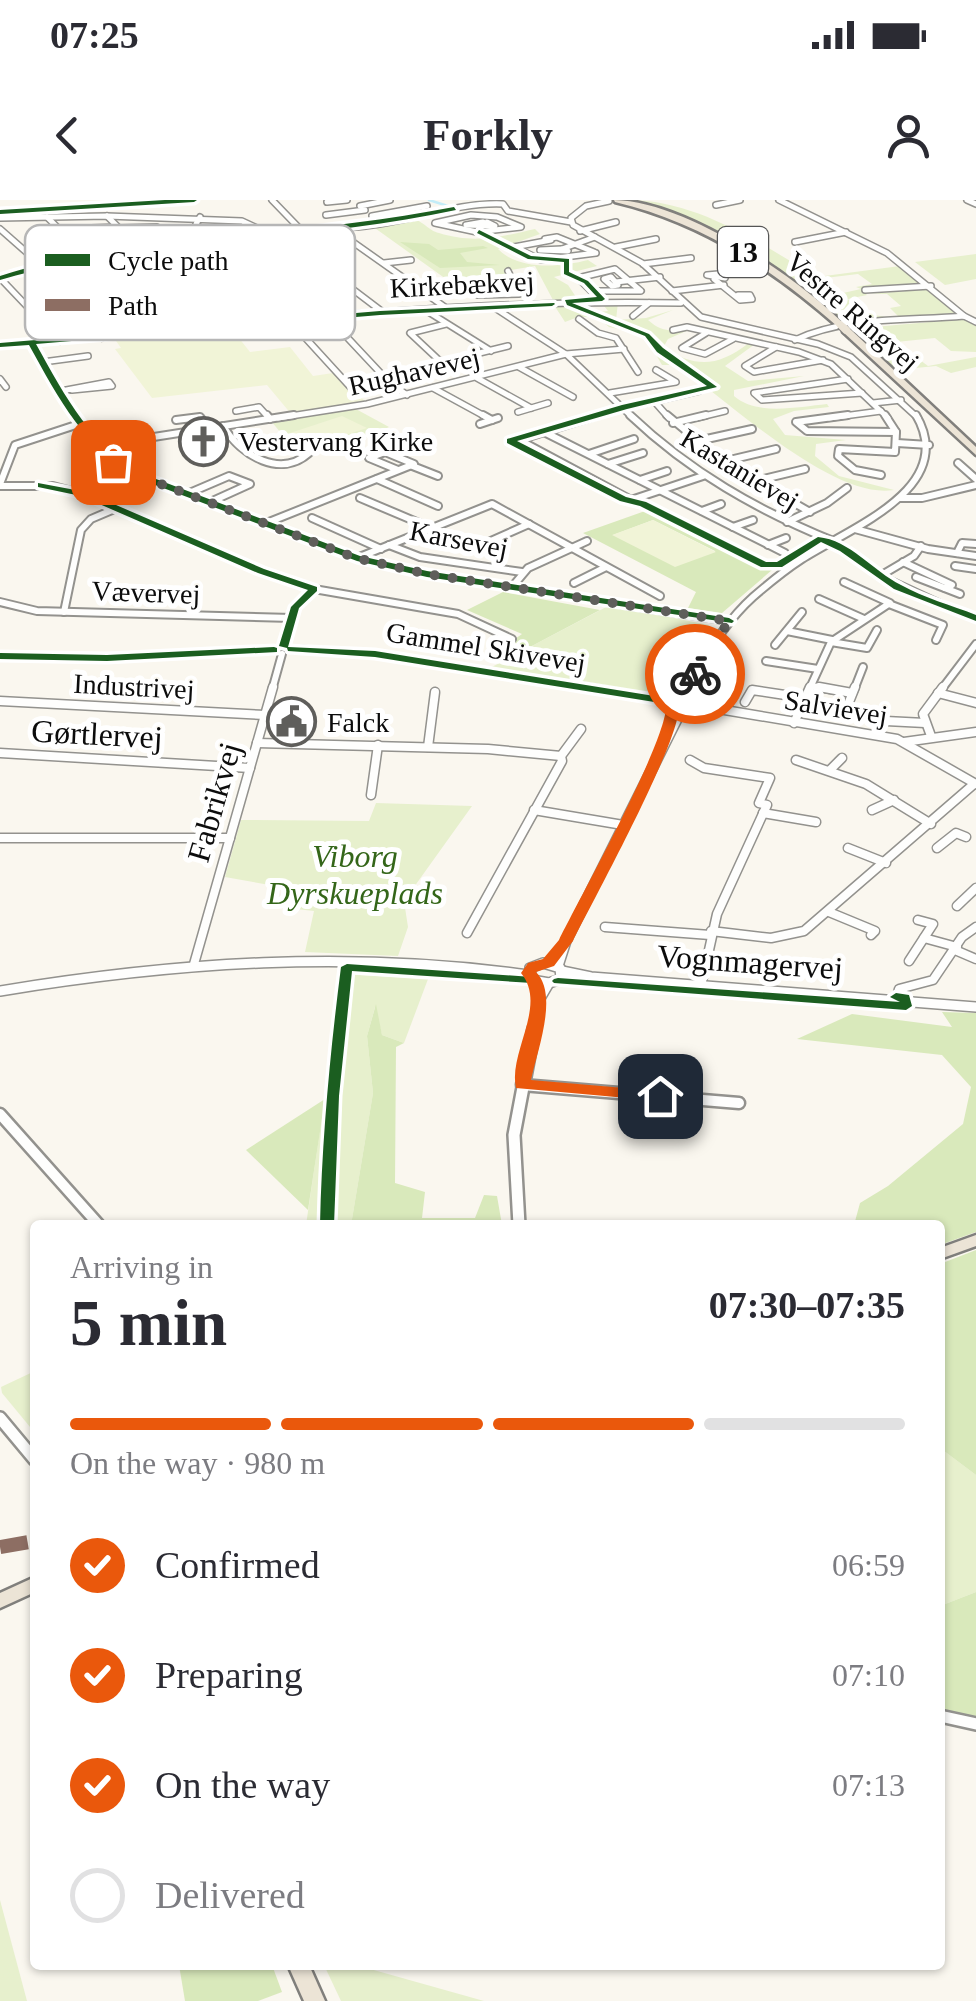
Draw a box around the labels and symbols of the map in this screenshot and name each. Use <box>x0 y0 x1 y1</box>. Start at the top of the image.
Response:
legend <box>25 225 355 340</box>
road number: 13 <box>718 227 768 277</box>
text: Cycle path <box>108 245 229 276</box>
street label: Vestre Ringvej <box>780 245 925 377</box>
street label: Kirkebækvej <box>389 265 535 304</box>
text: Path <box>108 290 158 321</box>
street label: Rughavevej <box>345 341 483 402</box>
church icon: Vestervang Kirke <box>177 415 229 467</box>
pin <box>71 420 156 505</box>
street label: Kastanievej <box>675 422 804 517</box>
place label: Vestervang Kirke <box>238 426 433 457</box>
street label: Karsevej <box>407 515 511 564</box>
street label: Vævervej <box>91 575 201 610</box>
street label: Gammel Skivevej <box>384 616 588 679</box>
courier <box>645 624 745 724</box>
street label: Industrivej <box>73 668 195 705</box>
street label: Salvievej <box>782 684 890 731</box>
public building icon: Falck <box>266 696 318 748</box>
place label: Falck <box>327 707 389 738</box>
street label: Gørtlervej <box>30 713 164 755</box>
street label: Fabrikvej <box>180 738 248 866</box>
park label: Viborg Dyrskueplads <box>266 838 443 911</box>
street label: Vognmagervej <box>656 938 844 986</box>
pin <box>618 1054 703 1139</box>

